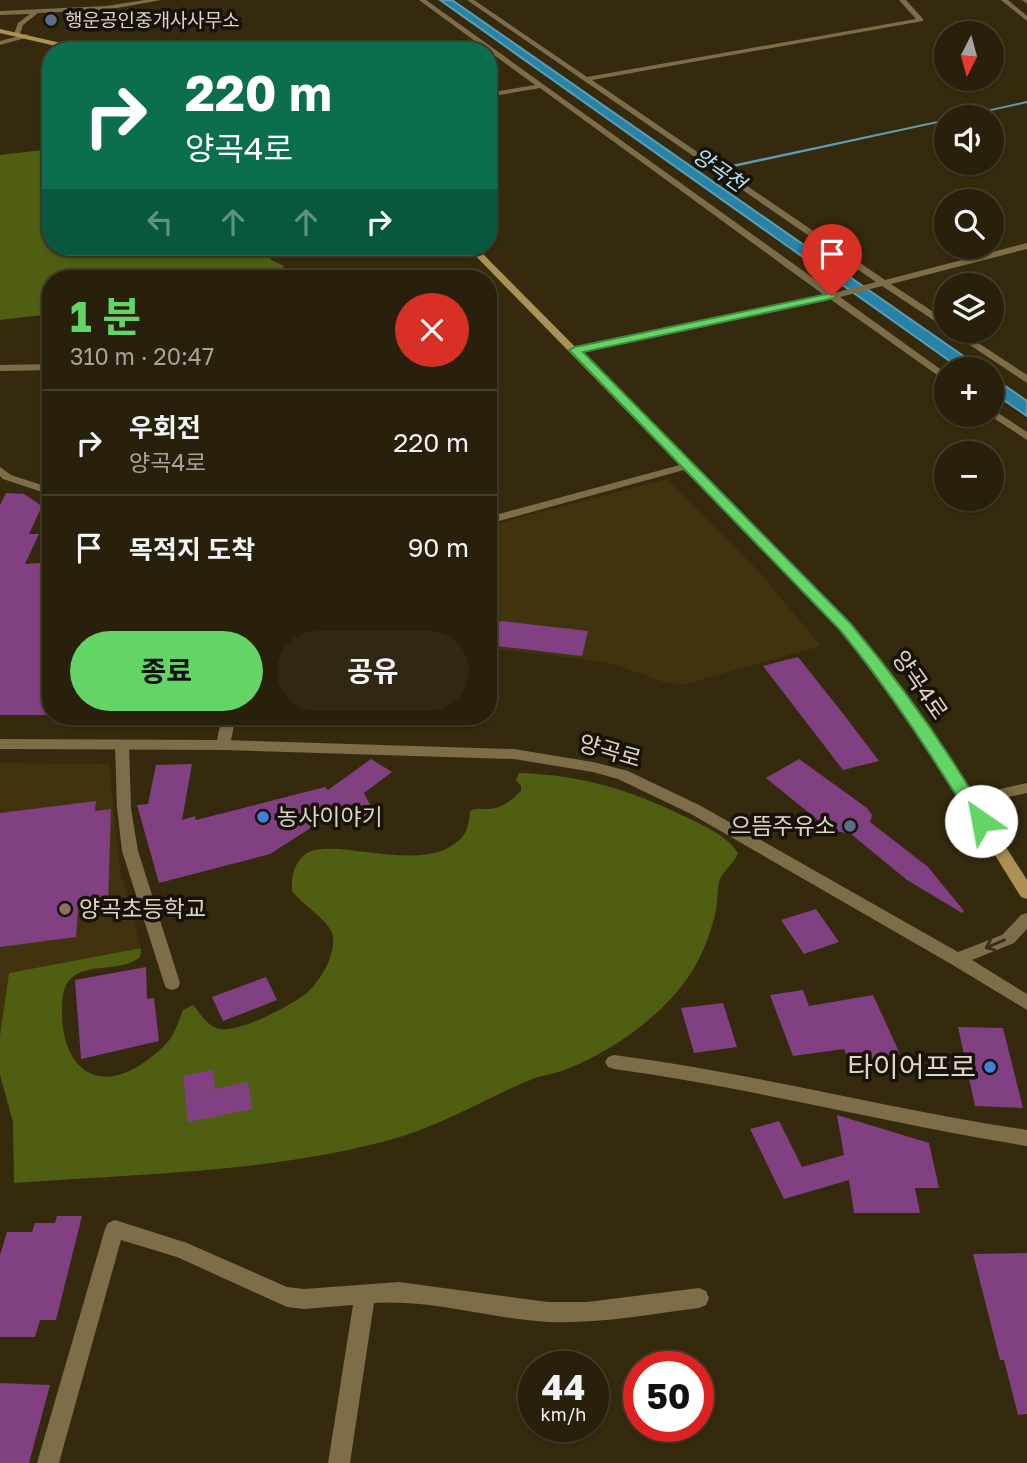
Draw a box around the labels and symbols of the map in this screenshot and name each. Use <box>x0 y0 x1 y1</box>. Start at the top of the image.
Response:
place label: 행운공인중개사사무소 <box>65 8 240 31</box>
marker: 행운공인중개사사무소 <box>43 12 59 28</box>
north arrow <box>934 21 1004 91</box>
water label: 양곡천 <box>688 142 753 198</box>
pin <box>802 224 862 296</box>
street label: 양곡4로 <box>887 645 955 724</box>
street label: 양곡로 <box>576 728 645 772</box>
position arrow <box>944 784 1018 858</box>
place label: 농사이야기 <box>277 802 383 830</box>
marker: 농사이야기 <box>255 809 271 825</box>
place label: 으뜸주유소 <box>730 811 836 839</box>
marker: 으뜸주유소 <box>842 818 858 834</box>
place label: 양곡초등학교 <box>79 894 206 922</box>
marker: 양곡초등학교 <box>57 901 73 917</box>
one-way arrow <box>985 938 1006 951</box>
place label: 타이어프로 <box>847 1050 976 1083</box>
marker: 타이어프로 <box>982 1059 998 1075</box>
speed limit sign: 50 <box>623 1351 714 1442</box>

